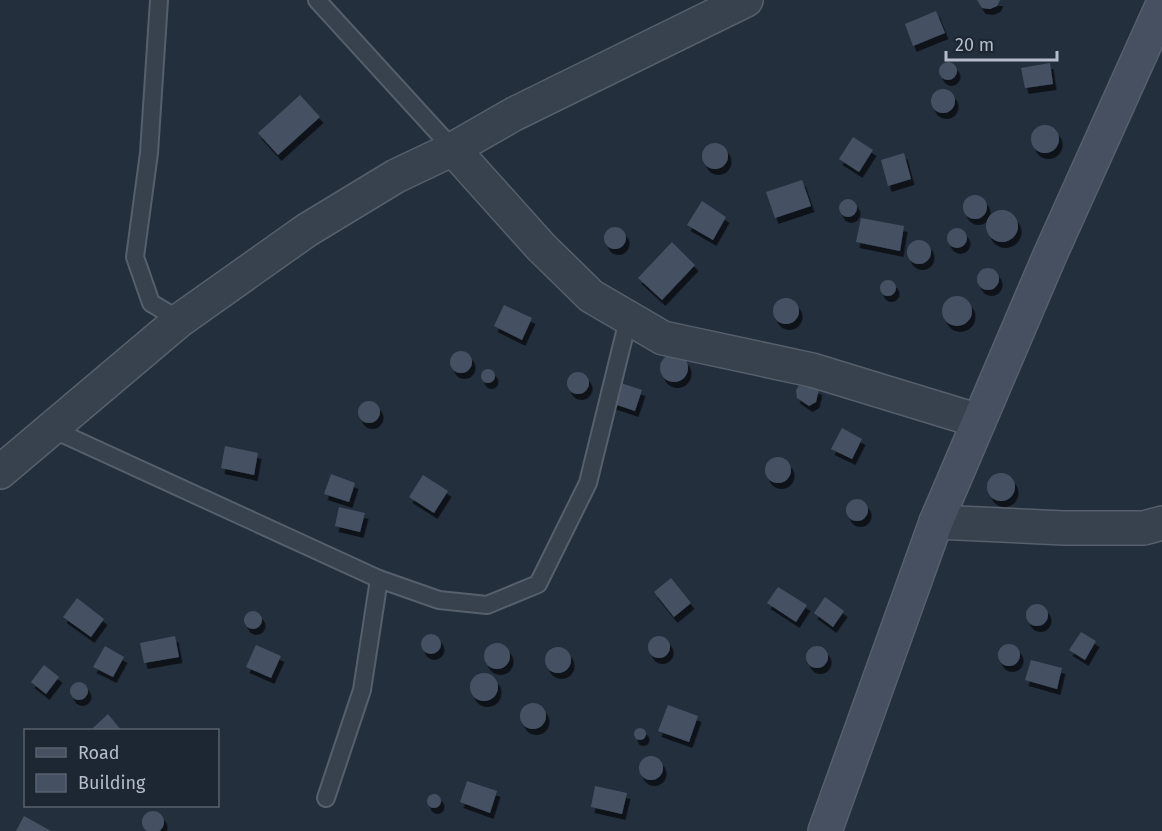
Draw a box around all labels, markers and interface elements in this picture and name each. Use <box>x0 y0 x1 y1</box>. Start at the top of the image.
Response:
scale bar <box>946 24 1057 62</box>
text: 20 m <box>955 34 994 56</box>
legend <box>24 729 219 807</box>
text: Road <box>78 742 120 764</box>
text: Building <box>78 772 146 794</box>

